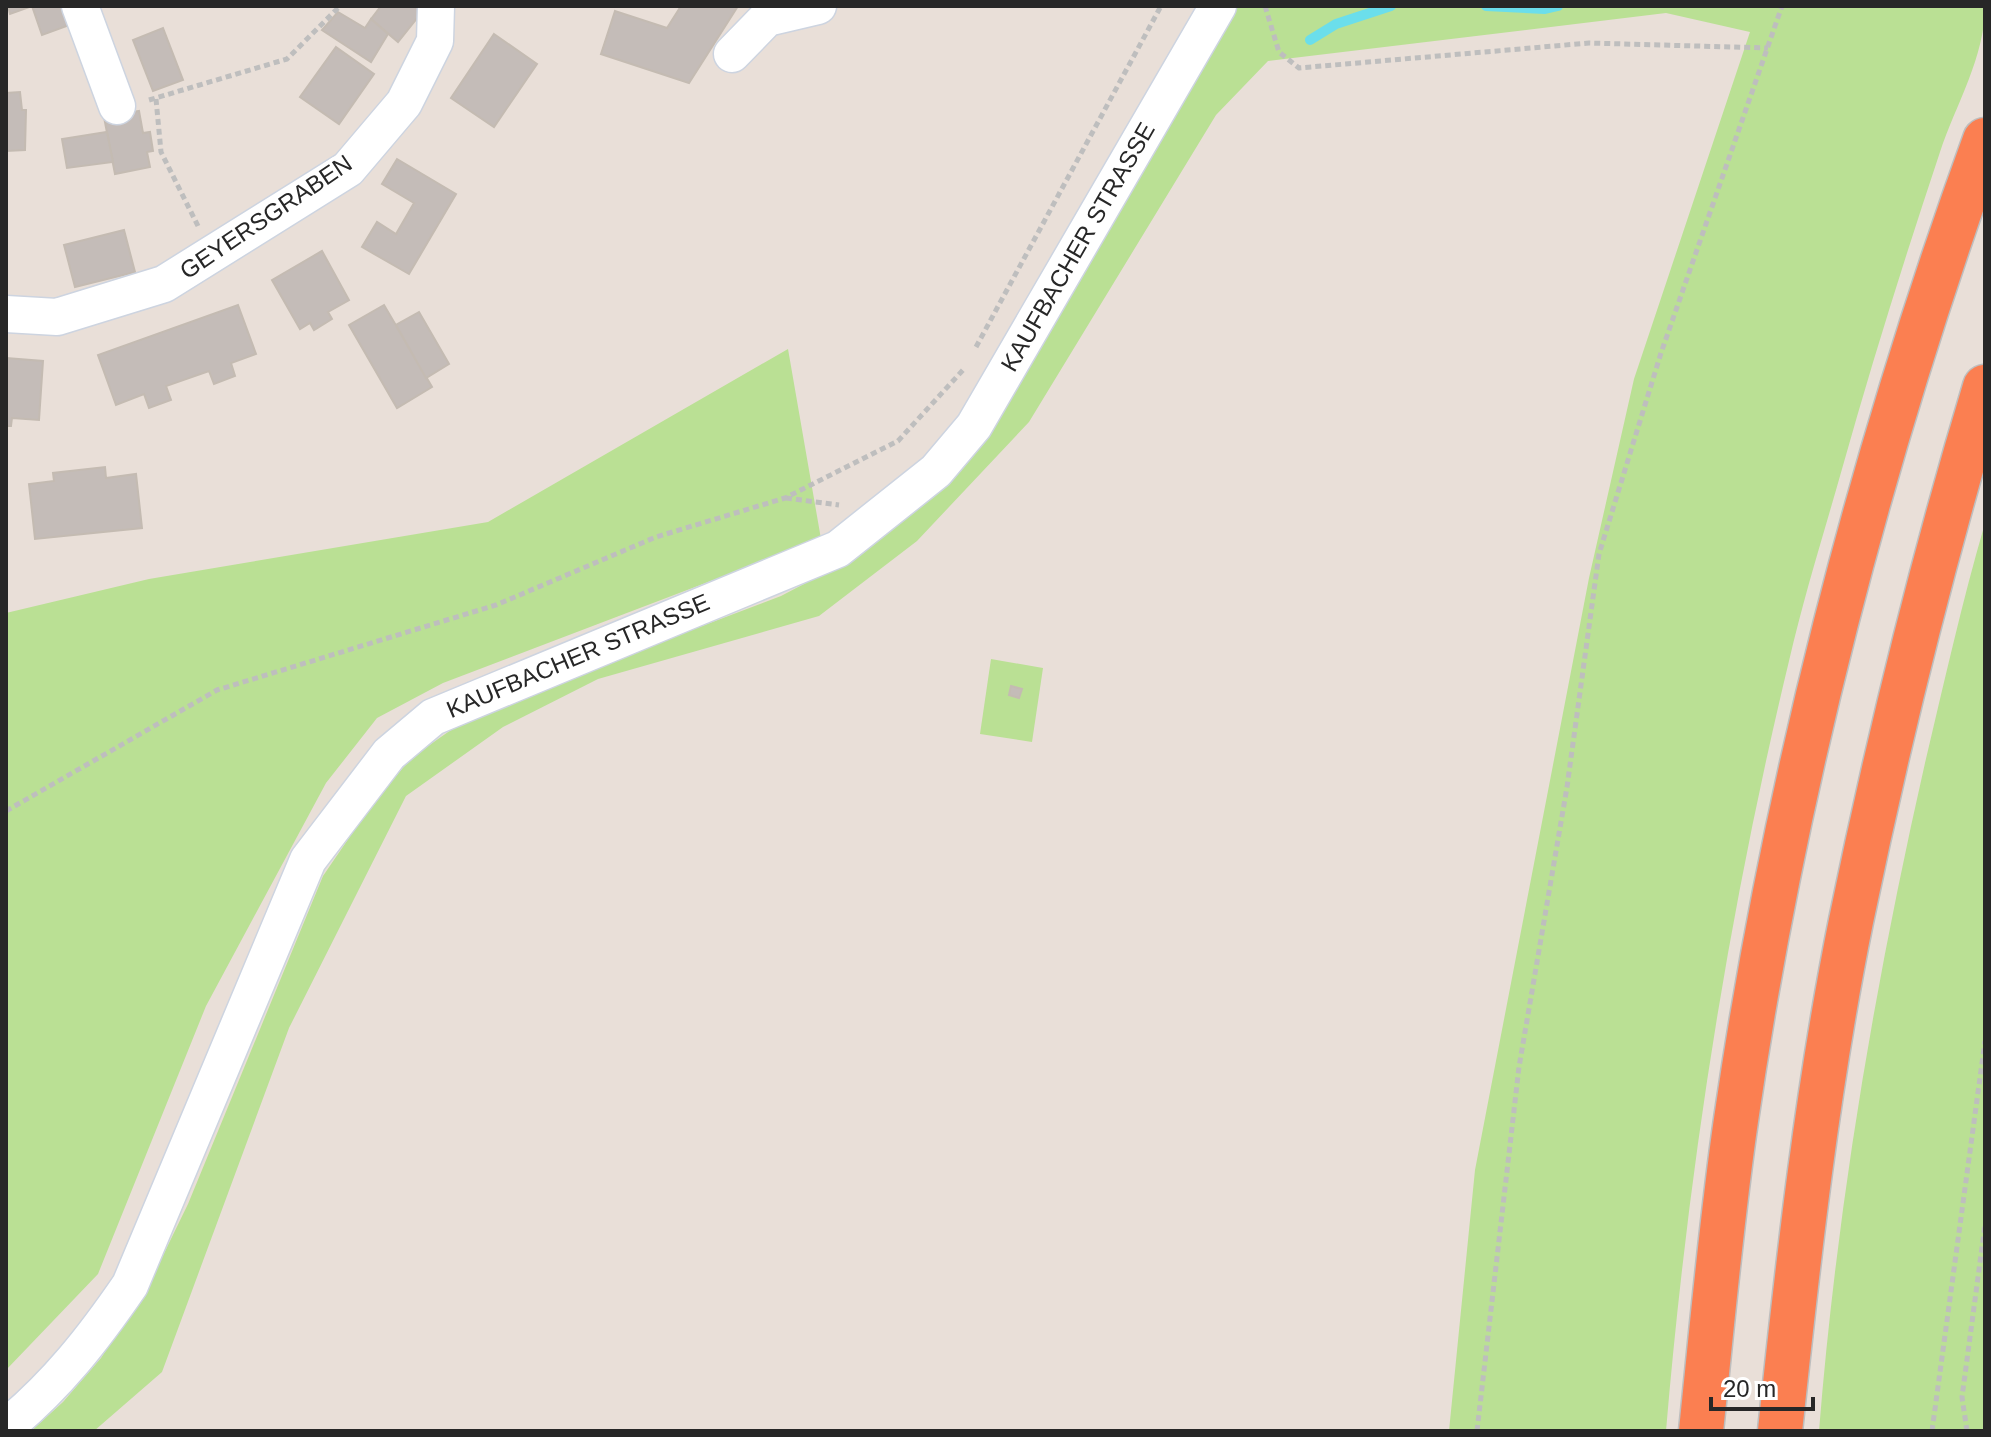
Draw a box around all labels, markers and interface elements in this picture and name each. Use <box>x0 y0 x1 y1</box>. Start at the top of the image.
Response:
street label: KAUFBACHER STRASSE <box>995 118 1160 376</box>
street label: GEYERSGRABEN <box>175 149 357 284</box>
street label: KAUFBACHER STRASSE <box>442 588 713 723</box>
scale bar <box>1711 1361 1813 1411</box>
text: 20 m <box>1723 1375 1776 1402</box>

